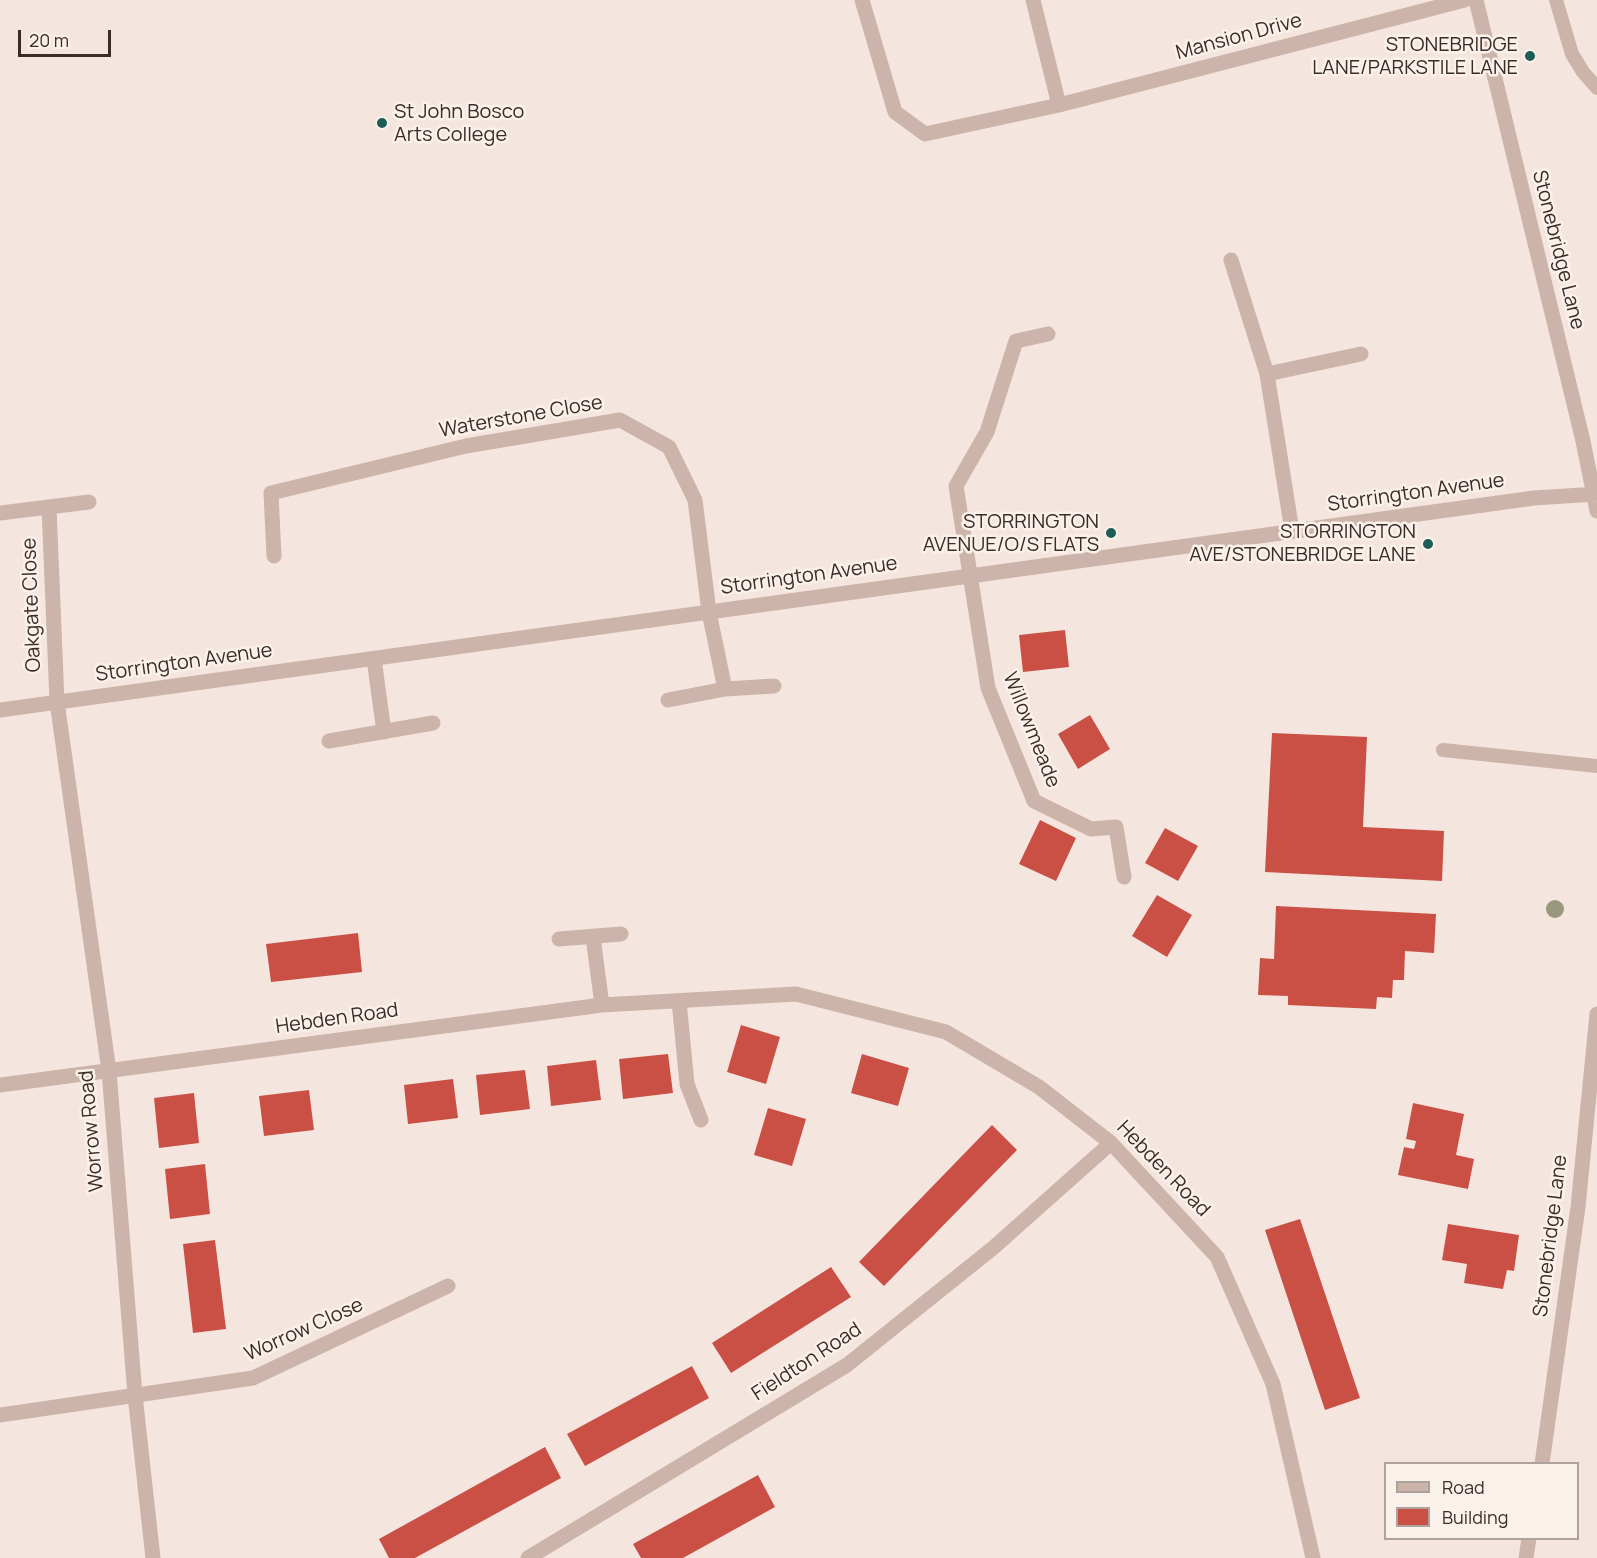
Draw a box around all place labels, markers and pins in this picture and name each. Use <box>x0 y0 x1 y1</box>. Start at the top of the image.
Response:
place label: STONEBRIDGE LANE/PARKSTILE LANE <box>1312 33 1518 80</box>
marker: STONEBRIDGE LANE/PARKSTILE LANE <box>1523 49 1537 63</box>
place label: St John Bosco Arts College <box>394 100 524 147</box>
marker: St John Bosco Arts College <box>375 116 389 130</box>
place label: STORRINGTON AVENUE/O/S FLATS <box>923 510 1099 557</box>
place label: STORRINGTON AVE/STONEBRIDGE LANE <box>1189 520 1416 567</box>
marker: STORRINGTON AVENUE/O/S FLATS <box>1104 526 1118 540</box>
marker: STORRINGTON AVE/STONEBRIDGE LANE <box>1421 537 1435 551</box>

